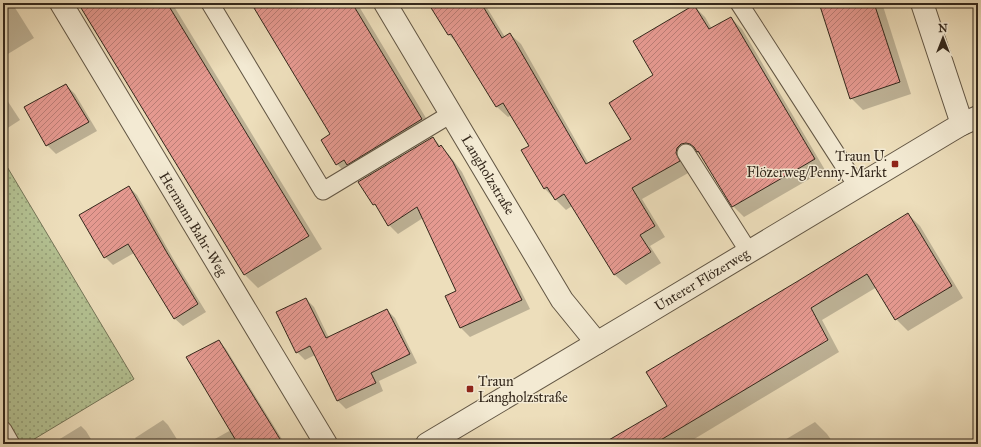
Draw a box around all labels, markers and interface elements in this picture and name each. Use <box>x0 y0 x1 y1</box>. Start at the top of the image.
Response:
north arrow <box>923 18 963 58</box>
text: N <box>938 22 948 35</box>
street label: Langholzstraße <box>458 132 518 218</box>
place label: Traun U. Flözerweg/Penny-Markt <box>747 148 887 181</box>
marker: Traun U. Flözerweg/Penny-Markt <box>890 159 900 169</box>
street label: Hermann Bahr-Weg <box>155 169 231 279</box>
street label: Unterer Flözerweg <box>652 245 753 315</box>
place label: Traun Langholzstraße <box>478 373 568 406</box>
marker: Traun Langholzstraße <box>465 384 475 394</box>

